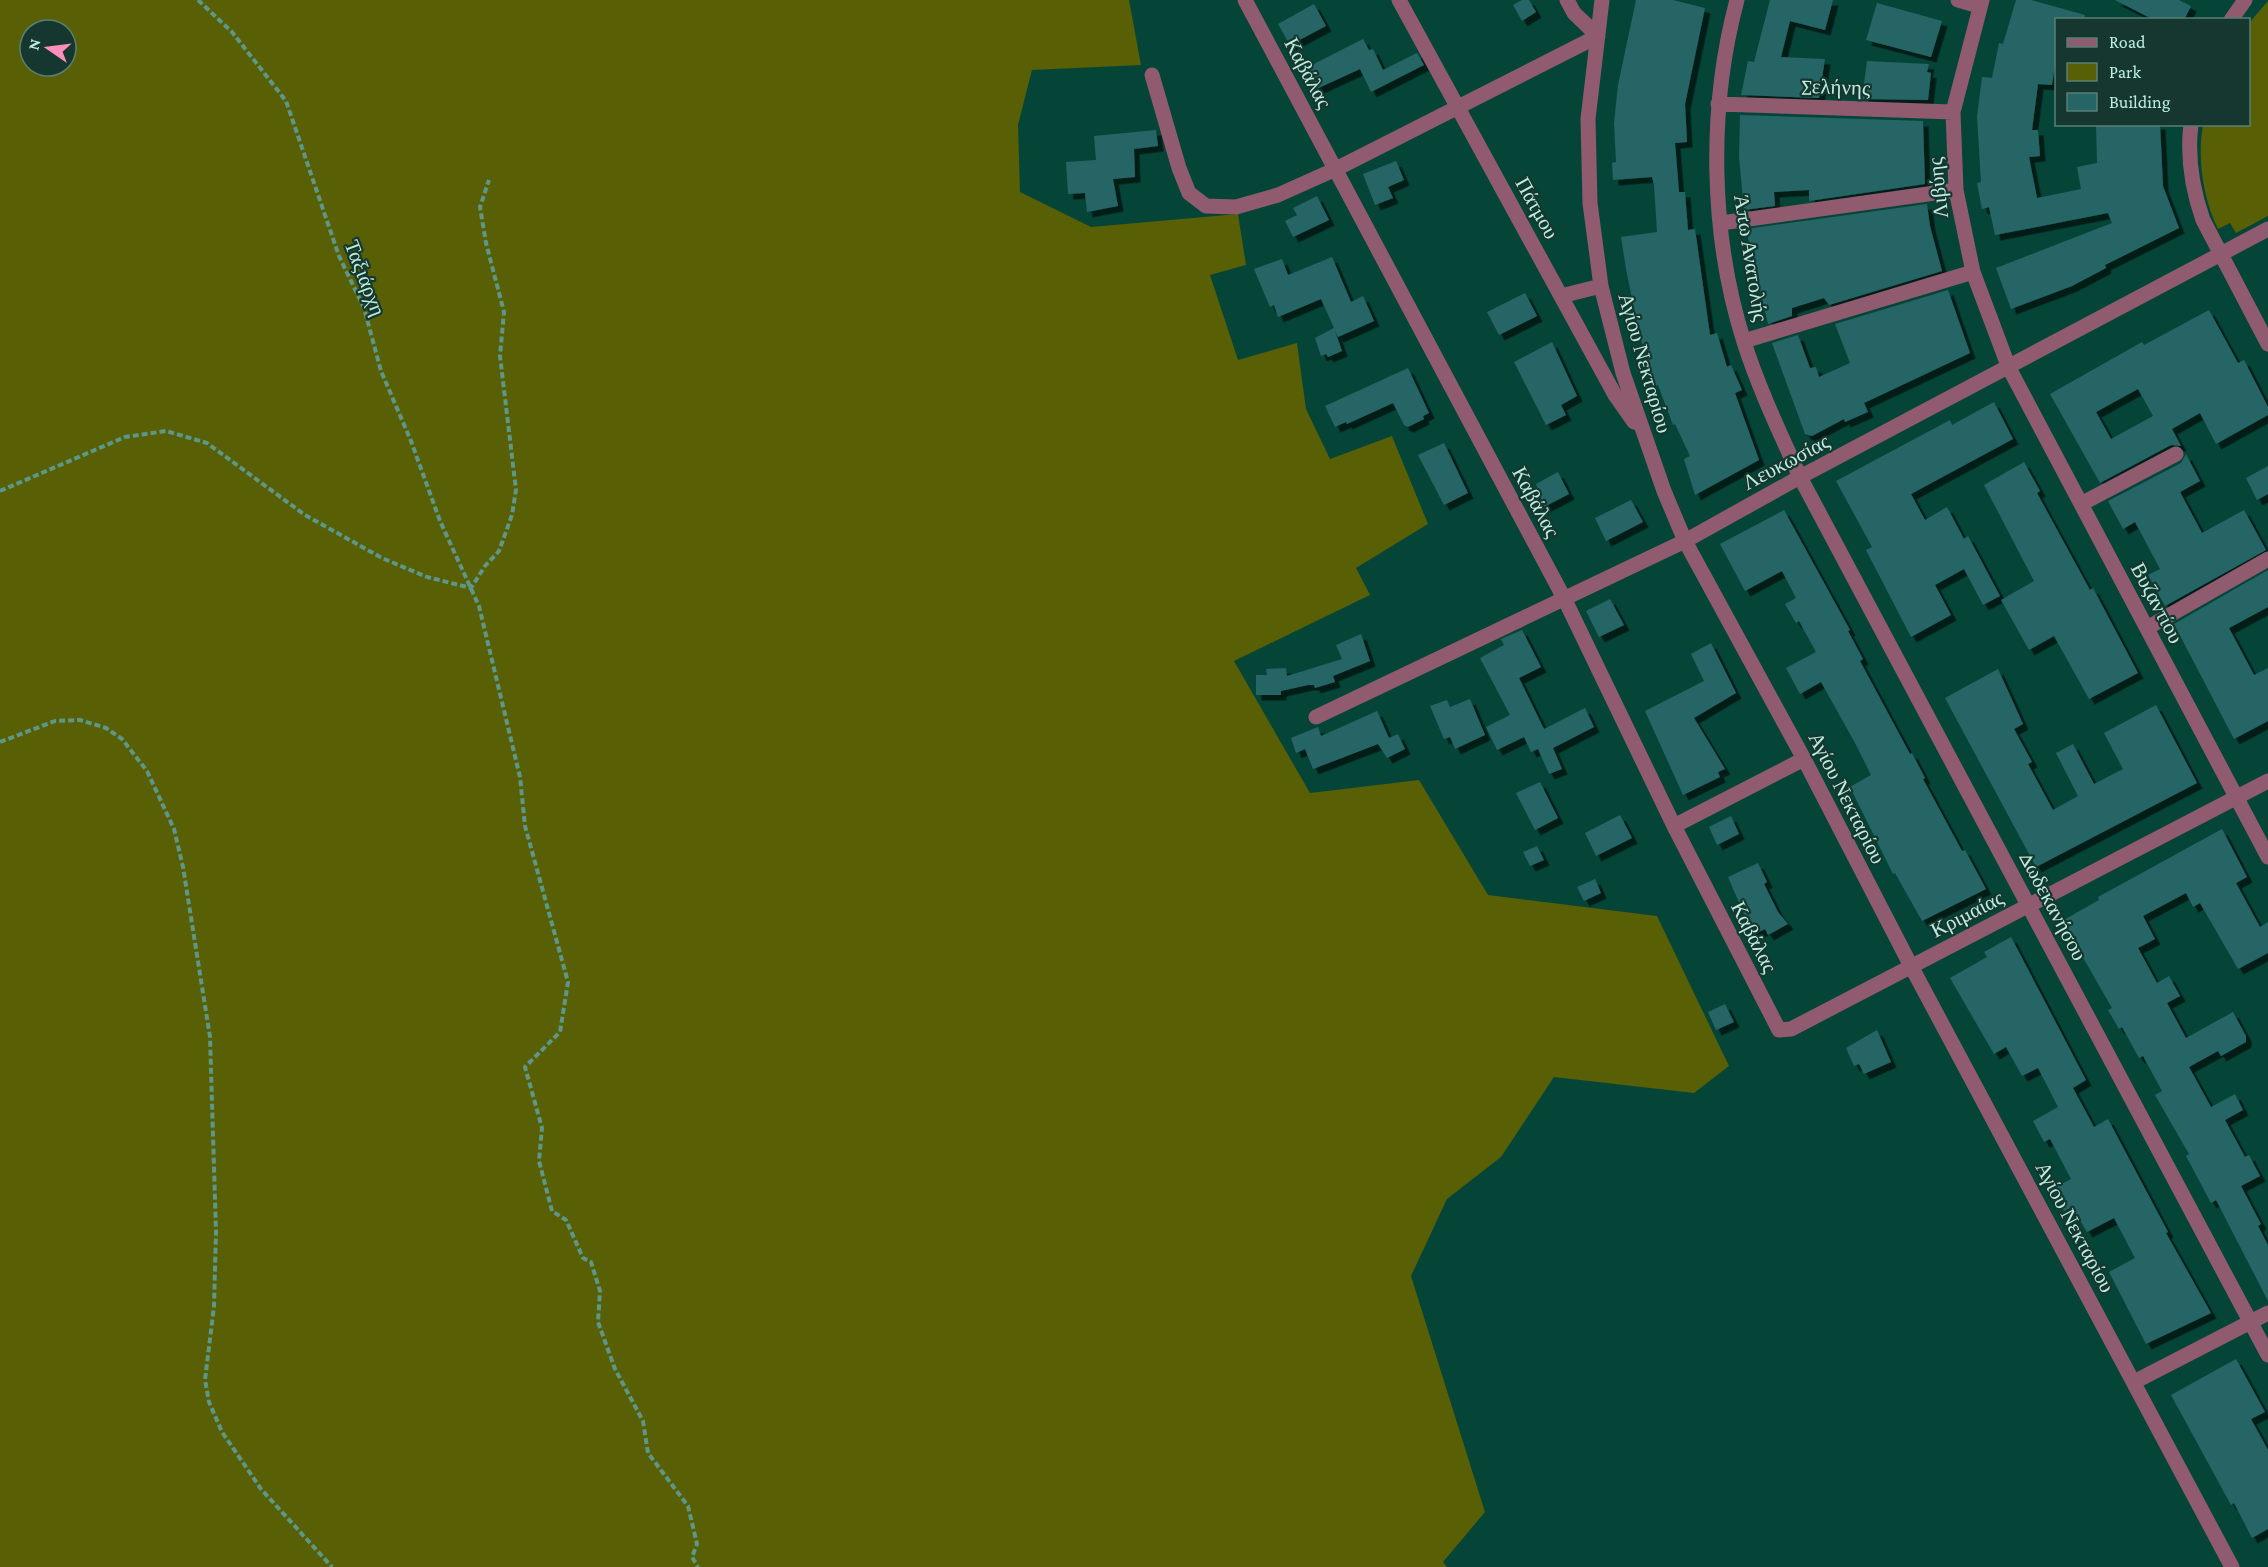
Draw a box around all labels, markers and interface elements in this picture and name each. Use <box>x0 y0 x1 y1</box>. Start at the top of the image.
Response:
north arrow <box>18 18 78 78</box>
legend <box>2055 18 2250 126</box>
text: Road <box>2109 32 2146 52</box>
street label: Καβάλας <box>1279 34 1337 113</box>
text: N <box>24 37 44 52</box>
text: Park <box>2109 62 2141 82</box>
street label: Σελήνης <box>1801 74 1871 100</box>
text: Building <box>2109 92 2171 112</box>
street label: Λιβύης <box>1923 156 1953 220</box>
street label: Πάτμου <box>1510 173 1564 243</box>
street label: Άπω Ανατολής <box>1729 193 1773 324</box>
street label: Ταξιάρχη <box>340 237 390 319</box>
street label: Αγίου Νεκταρίου <box>1614 290 1676 436</box>
street label: Λευκωσίας <box>1738 429 1834 495</box>
street label: Καβάλας <box>1507 463 1565 542</box>
street label: Βυζαντίου <box>2126 559 2188 647</box>
street label: Αγίου Νεκταρίου <box>1804 728 1890 868</box>
street label: Δωδεκανήσου <box>2014 847 2092 965</box>
street label: Κριμαίας <box>1927 885 2008 943</box>
street label: Καβάλας <box>1726 897 1782 977</box>
street label: Αγίου Νεκταρίου <box>2030 1158 2120 1296</box>

